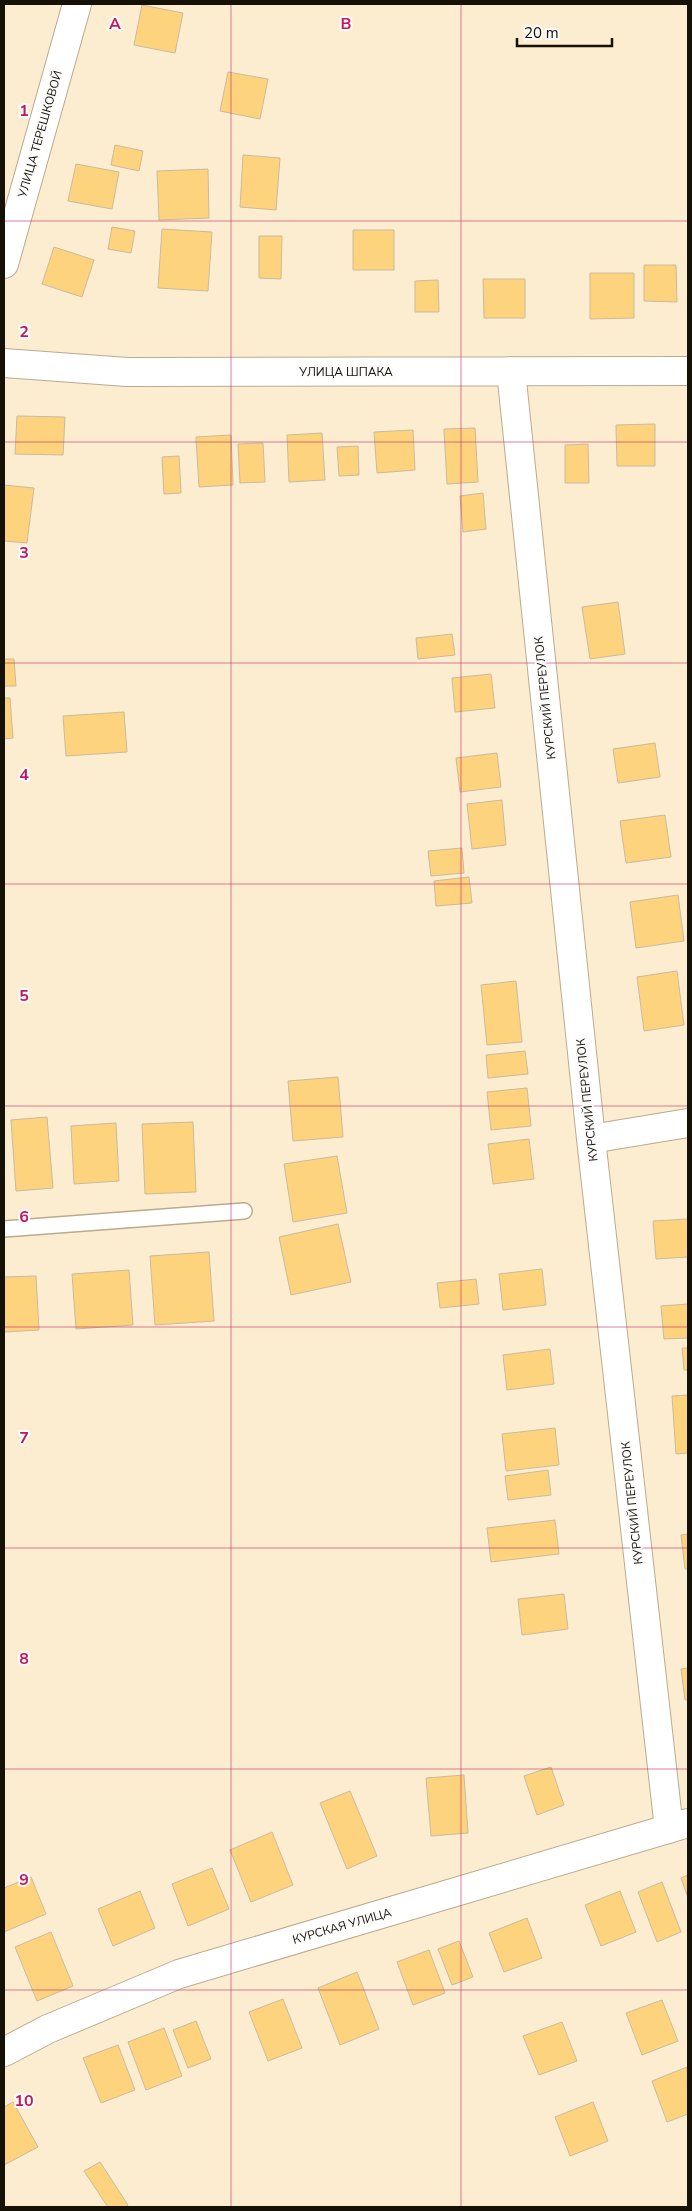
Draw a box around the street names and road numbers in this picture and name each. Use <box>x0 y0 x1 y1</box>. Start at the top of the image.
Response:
street label: УЛИЦА ТЕРЕШКОВОЙ <box>14 69 66 200</box>
street label: УЛИЦА ШПАКА <box>298 364 393 380</box>
street label: КУРСКИЙ ПЕРЕУЛОК <box>531 635 559 760</box>
street label: КУРСКИЙ ПЕРЕУЛОК <box>573 1037 601 1162</box>
street label: КУРСКИЙ ПЕРЕУЛОК <box>618 1440 646 1565</box>
street label: КУРСКАЯ УЛИЦА <box>291 1904 393 1948</box>

